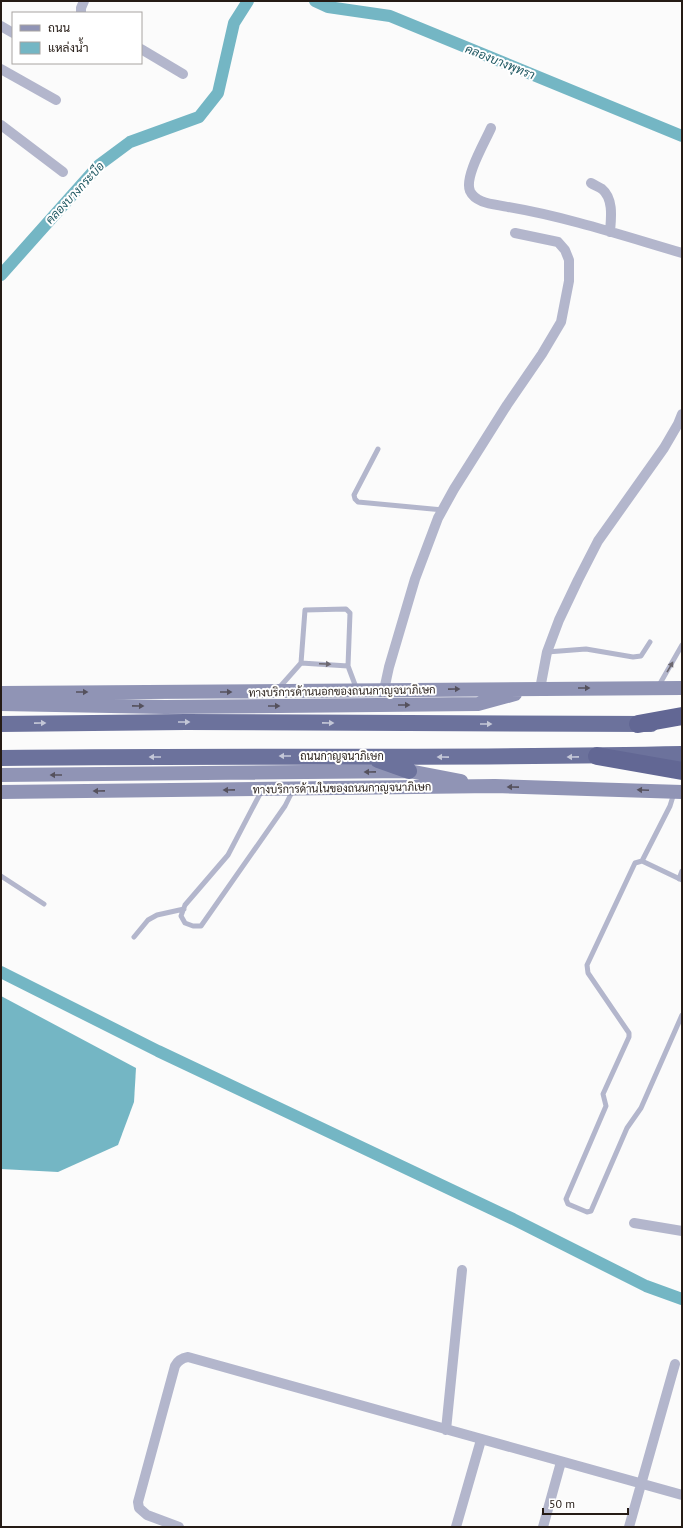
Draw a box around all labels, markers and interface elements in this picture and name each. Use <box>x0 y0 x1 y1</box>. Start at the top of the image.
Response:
legend <box>12 12 142 64</box>
text: ถนน <box>48 20 71 35</box>
text: แหล่งน้ำ <box>48 37 88 55</box>
water label: คลองบางพุทรา <box>462 41 537 84</box>
water label: คลองบางกระบือ <box>42 158 107 227</box>
one-way arrow <box>319 661 331 668</box>
one-way arrow <box>666 661 673 672</box>
street label: ทางบริการด้านนอกของถนนกาญจนาภิเษก <box>248 682 436 700</box>
one-way arrow <box>578 685 591 691</box>
one-way arrow <box>448 686 460 693</box>
one-way arrow <box>76 689 89 695</box>
one-way arrow <box>220 689 233 695</box>
one-way arrow <box>398 702 411 708</box>
one-way arrow <box>132 703 144 710</box>
one-way arrow <box>268 703 281 709</box>
one-way arrow <box>178 719 191 725</box>
one-way arrow <box>34 720 47 726</box>
one-way arrow <box>322 720 335 726</box>
one-way arrow <box>480 721 493 727</box>
street label: ถนนกาญจนาภิเษก <box>300 749 384 763</box>
one-way arrow <box>149 753 161 760</box>
one-way arrow <box>278 753 291 759</box>
one-way arrow <box>436 754 449 760</box>
one-way arrow <box>566 754 579 760</box>
one-way arrow <box>363 769 376 775</box>
one-way arrow <box>50 771 62 778</box>
street label: ทางบริการด้านในของถนนกาญจนาภิเษก <box>253 778 431 797</box>
one-way arrow <box>506 784 519 790</box>
one-way arrow <box>222 787 235 793</box>
one-way arrow <box>637 787 649 794</box>
one-way arrow <box>92 788 105 794</box>
scale bar <box>543 1490 628 1516</box>
text: 50 m <box>549 1496 575 1511</box>

